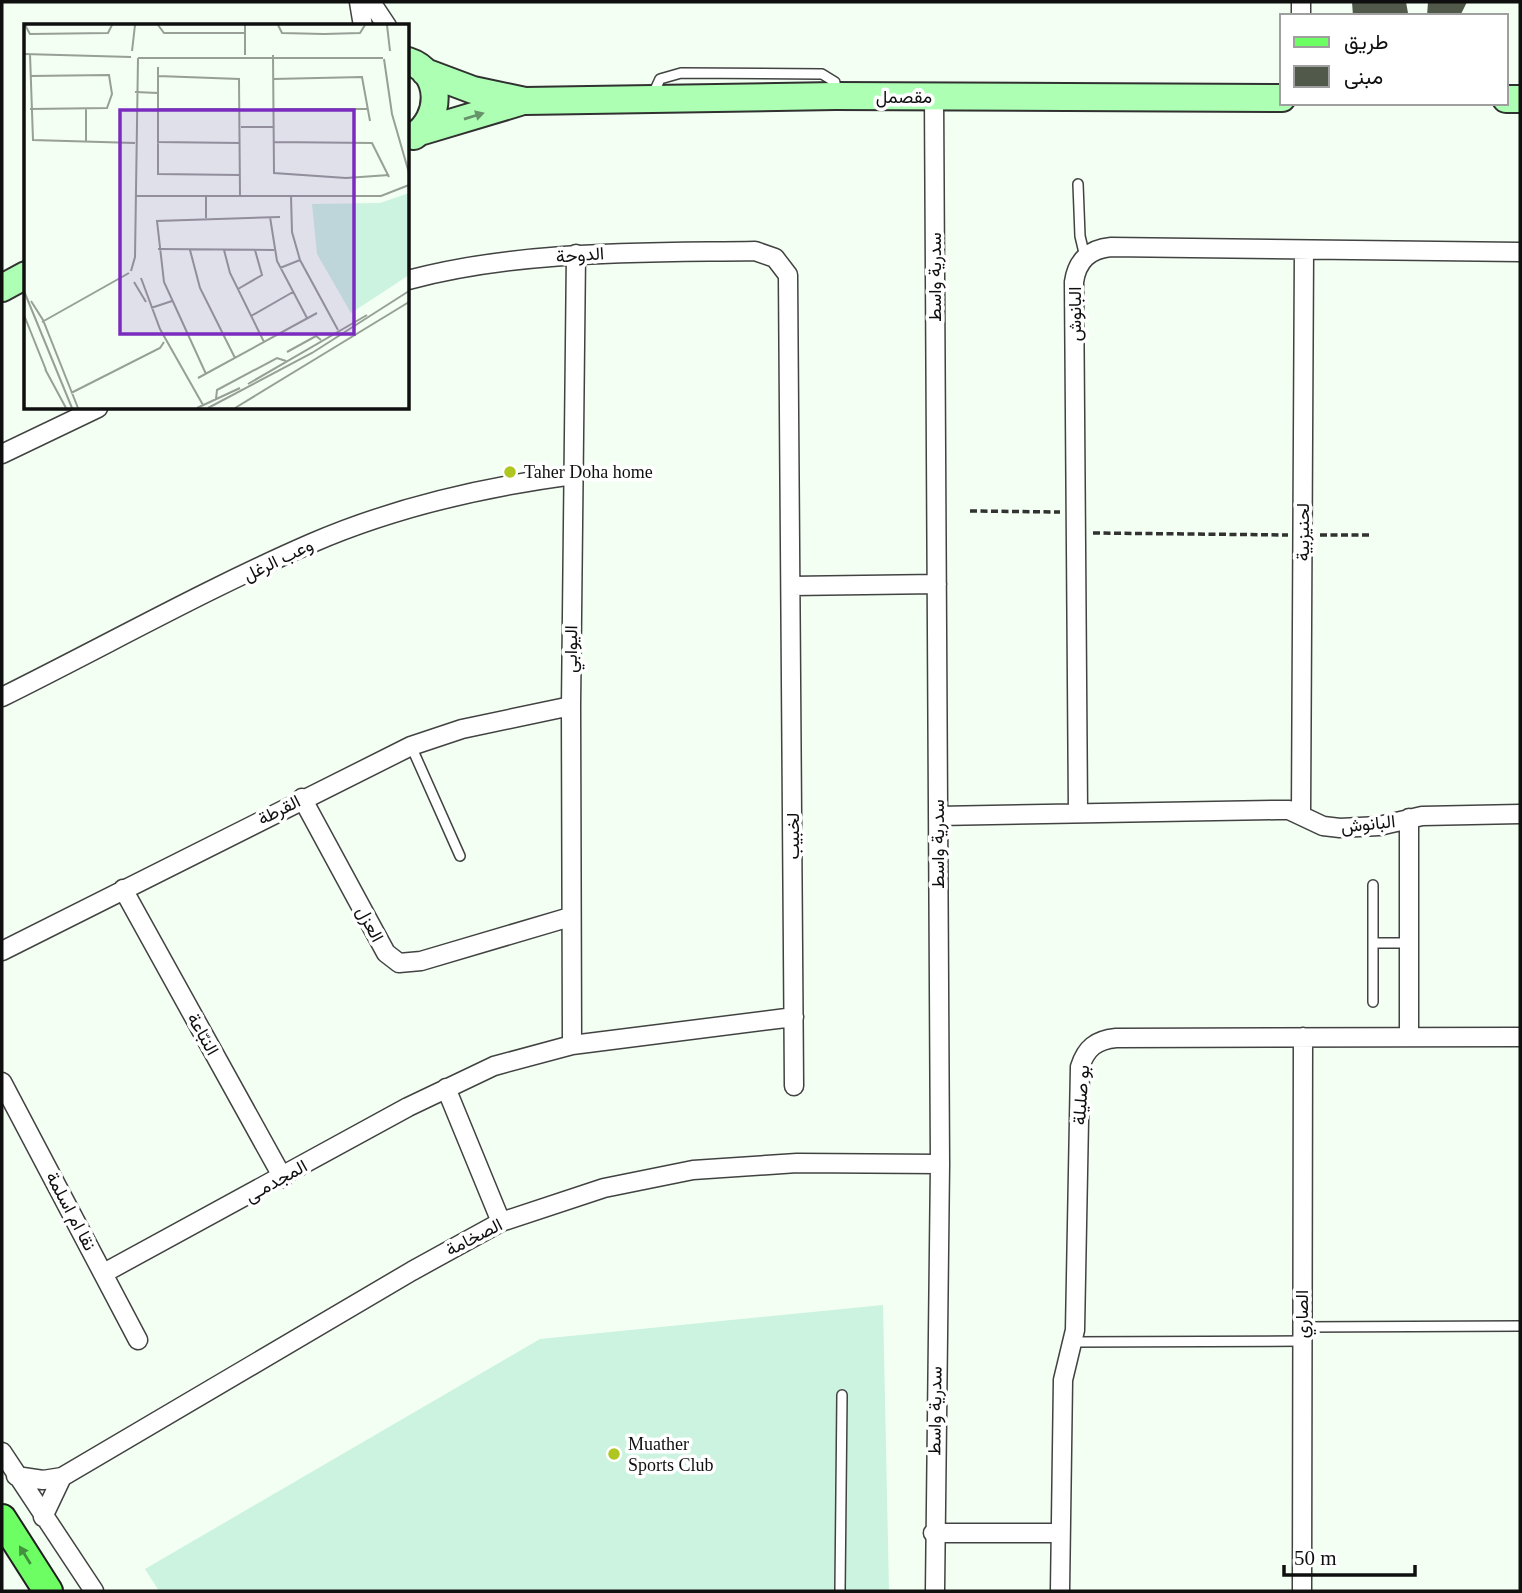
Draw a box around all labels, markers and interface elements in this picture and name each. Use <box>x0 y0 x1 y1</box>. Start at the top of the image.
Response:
legend <box>1280 14 1508 105</box>
inset map <box>24 24 410 410</box>
text: طريق <box>1344 30 1389 55</box>
text: مبنى <box>1344 65 1383 89</box>
street label: مقصمل <box>876 87 932 108</box>
one-way arrow <box>464 110 485 120</box>
street label: سدرية واسط <box>925 232 946 322</box>
street label: الدوحة <box>555 243 605 268</box>
street label: البانوش <box>1065 287 1086 341</box>
place label: Taher Doha home <box>524 462 653 482</box>
marker: Taher Doha home <box>502 464 518 480</box>
street label: لحنيزبية <box>1293 503 1314 561</box>
street label: وعب الرغل <box>240 535 317 586</box>
street label: اليوابي <box>561 625 586 673</box>
street label: القرطة <box>254 791 304 830</box>
street label: سدرية واسط <box>928 799 949 889</box>
street label: البانوش <box>1340 811 1396 838</box>
street label: لخبيب <box>783 813 803 859</box>
street label: العزل <box>351 903 388 946</box>
street label: النبّاعة <box>183 1009 223 1059</box>
street label: بو صليلة <box>1069 1064 1094 1126</box>
street label: المجدمـى <box>242 1156 311 1207</box>
street label: نقا ام اسلمة <box>40 1168 100 1255</box>
street label: الصخامة <box>442 1214 506 1260</box>
street label: الصاري <box>1292 1290 1317 1338</box>
street label: سدرية واسط <box>924 1366 947 1456</box>
place label: Muather Sports Club <box>628 1434 714 1475</box>
marker: Muather Sports Club <box>606 1446 622 1462</box>
scale bar <box>1284 1534 1415 1578</box>
one-way arrow <box>18 1546 31 1565</box>
text: 50 m <box>1294 1546 1337 1570</box>

